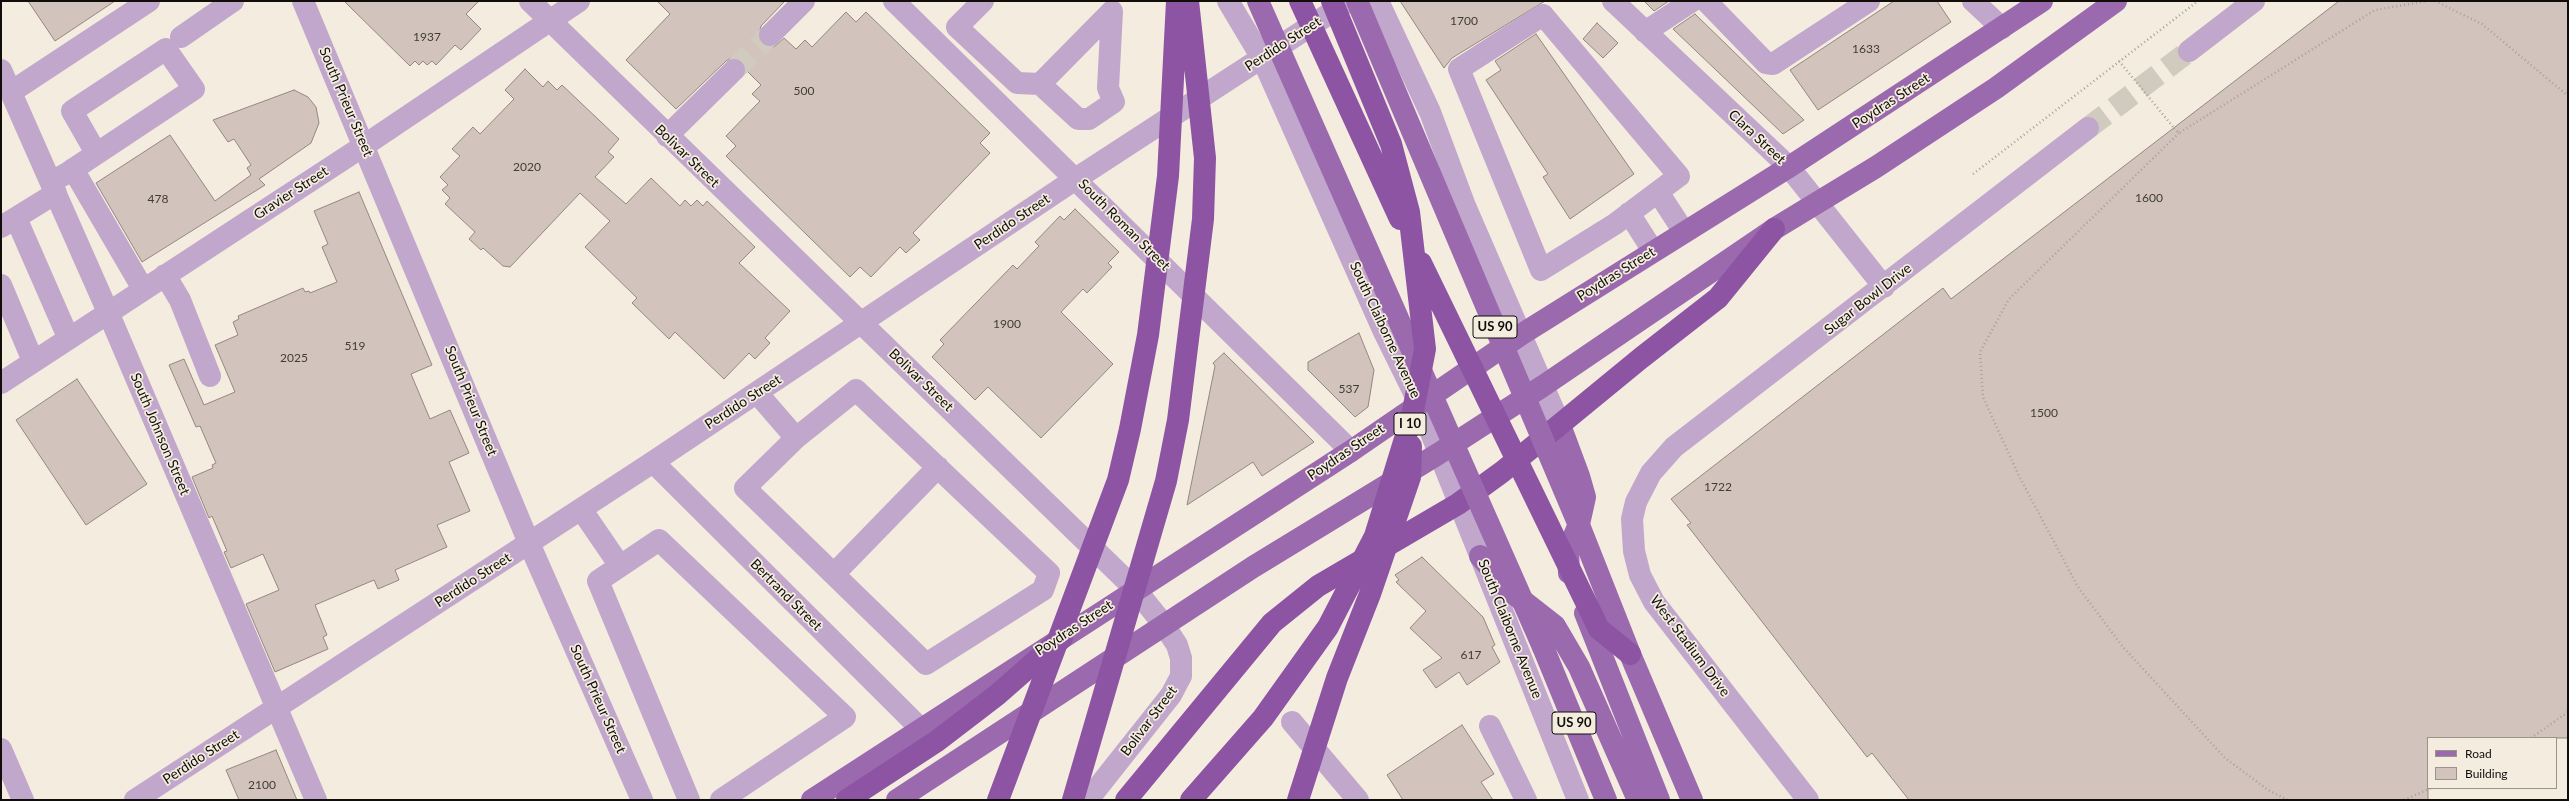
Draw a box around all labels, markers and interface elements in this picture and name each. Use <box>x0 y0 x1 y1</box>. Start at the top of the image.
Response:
street label: Perdido Street <box>1242 13 1324 75</box>
house number: 1700 <box>1450 14 1478 28</box>
house number: 1937 <box>413 30 441 44</box>
house number: 1633 <box>1852 42 1880 56</box>
street label: South Prieur Street <box>315 45 377 159</box>
street label: Poydras Street <box>1849 70 1933 132</box>
house number: 500 <box>794 84 814 98</box>
street label: Clara Street <box>1725 106 1789 168</box>
street label: Bolivar Street <box>651 121 723 191</box>
house number: 2020 <box>513 160 541 174</box>
street label: Gravier Street <box>251 163 331 223</box>
street label: South Roman Street <box>1075 176 1173 274</box>
street label: Perdido Street <box>971 191 1053 253</box>
house number: 1600 <box>2135 191 2163 205</box>
house number: 478 <box>148 192 168 206</box>
street label: Poydras Street <box>1574 243 1658 305</box>
street label: South Claiborne Avenue <box>1346 259 1424 401</box>
street label: Sugar Bowl Drive <box>1821 260 1915 338</box>
road number: US 90 <box>1473 316 1517 338</box>
house number: 1900 <box>993 317 1021 331</box>
house number: 519 <box>345 339 365 353</box>
street label: South Prieur Street <box>441 344 501 458</box>
street label: Bolivar Street <box>885 345 957 415</box>
house number: 2025 <box>280 351 308 365</box>
street label: South Johnson Street <box>127 370 193 498</box>
street label: Perdido Street <box>702 371 784 433</box>
house number: 537 <box>1339 382 1359 396</box>
house number: 1500 <box>2030 406 2058 420</box>
road number: I 10 <box>1394 413 1426 435</box>
street label: Poydras Street <box>1304 420 1388 484</box>
house number: 1722 <box>1704 480 1732 494</box>
street label: Perdido Street <box>432 549 514 611</box>
street label: Bertrand Street <box>747 556 825 634</box>
street label: South Claiborne Avenue <box>1474 557 1546 701</box>
street label: West Stadium Drive <box>1646 592 1734 700</box>
street label: Poydras Street <box>1032 597 1116 659</box>
street label: South Prieur Street <box>566 642 630 756</box>
house number: 617 <box>1461 648 1481 662</box>
street label: Bolivar Street <box>1117 683 1181 759</box>
road number: US 90 <box>1552 712 1596 734</box>
street label: Perdido Street <box>160 726 242 788</box>
legend <box>2427 737 2557 789</box>
text: Road <box>2465 746 2492 761</box>
text: Building <box>2465 766 2508 781</box>
house number: 2100 <box>248 778 276 792</box>

